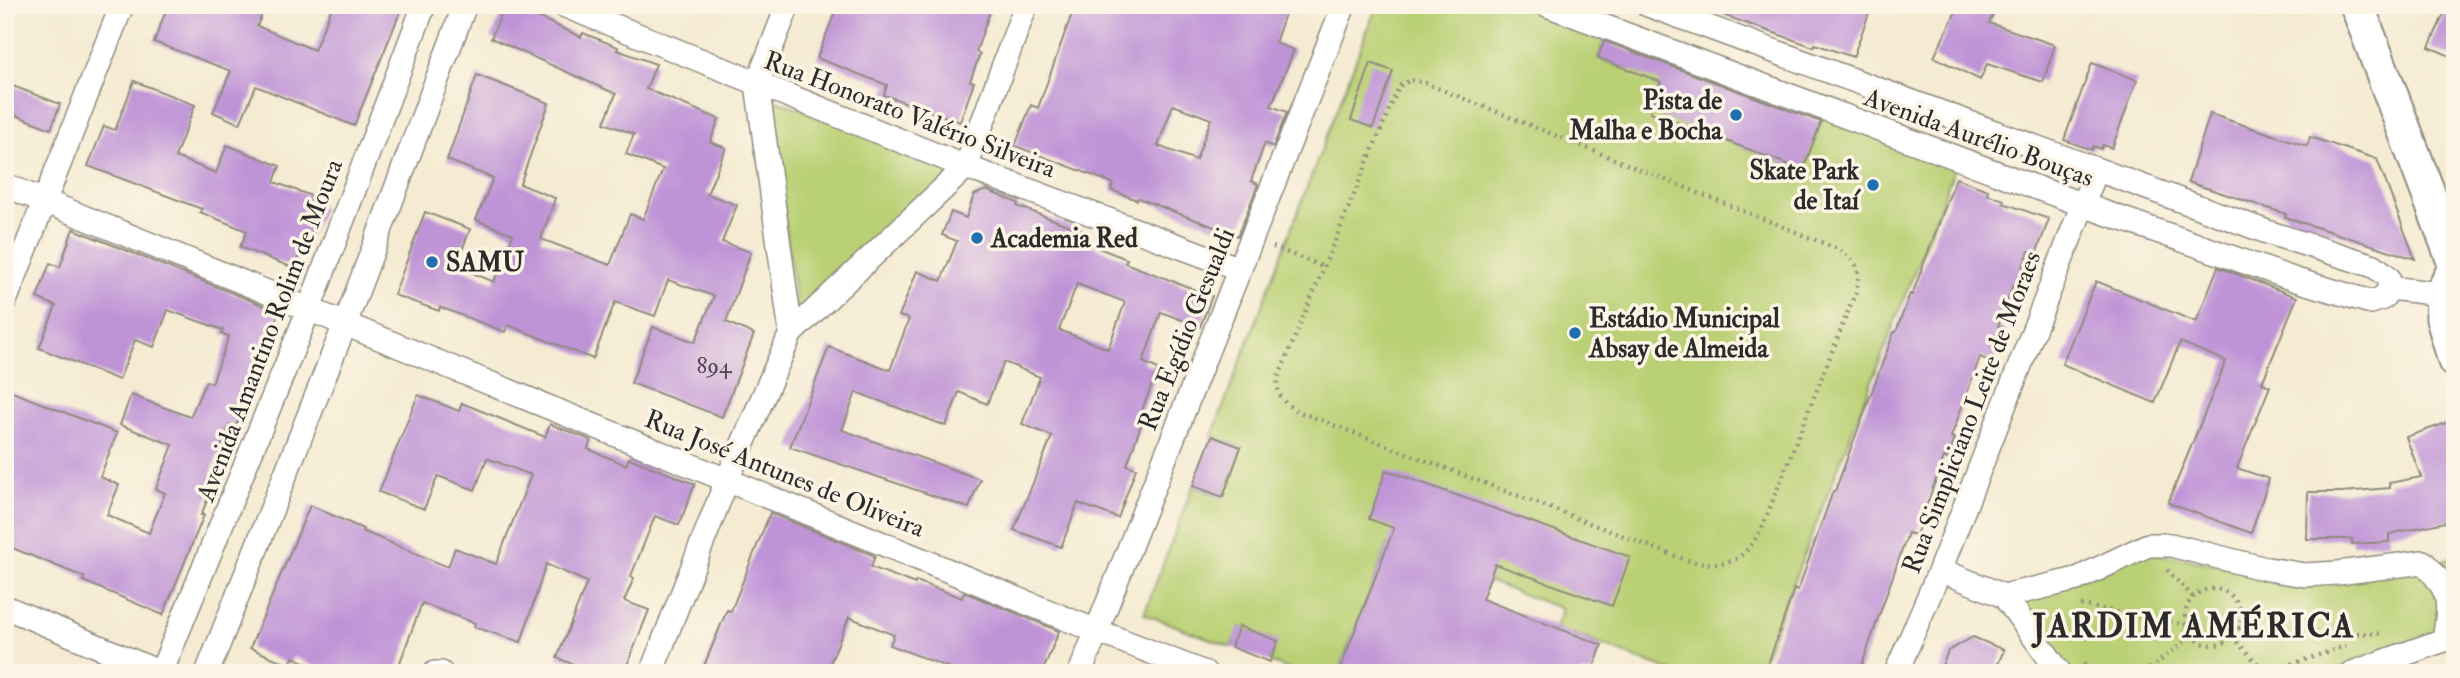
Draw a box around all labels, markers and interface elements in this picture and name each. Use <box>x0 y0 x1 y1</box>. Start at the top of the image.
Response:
street label: Rua Honorato Valério Silveira <box>759 44 1060 185</box>
street label: Avenida Aurélio Bouças <box>1859 81 2098 194</box>
place label: Pista de Malha e Bocha <box>1568 85 1723 147</box>
marker: Pista de Malha e Bocha <box>1728 107 1744 123</box>
street label: Avenida Amantino Rolim de Moura <box>189 154 350 507</box>
place label: Skate Park de Itaí <box>1750 155 1861 217</box>
marker: Skate Park de Itaí <box>1865 177 1881 193</box>
place label: Academia Red <box>990 223 1138 255</box>
street label: Rua Egídio Gesualdi <box>1132 223 1242 435</box>
marker: Academia Red <box>969 230 985 246</box>
place label: SAMU <box>446 247 524 279</box>
street label: Rua Simpliciano Leite de Moraes <box>1896 247 2049 579</box>
marker: SAMU <box>424 254 440 270</box>
place label: Estádio Municipal Absay de Almeida <box>1588 303 1780 366</box>
marker: Estádio Municipal Absay de Almeida <box>1567 325 1583 341</box>
house number: 894 <box>697 351 733 380</box>
street label: Rua José Antunes de Oliveira <box>640 403 929 545</box>
district label: JARDIM AMÉRICA <box>2030 604 2356 648</box>

